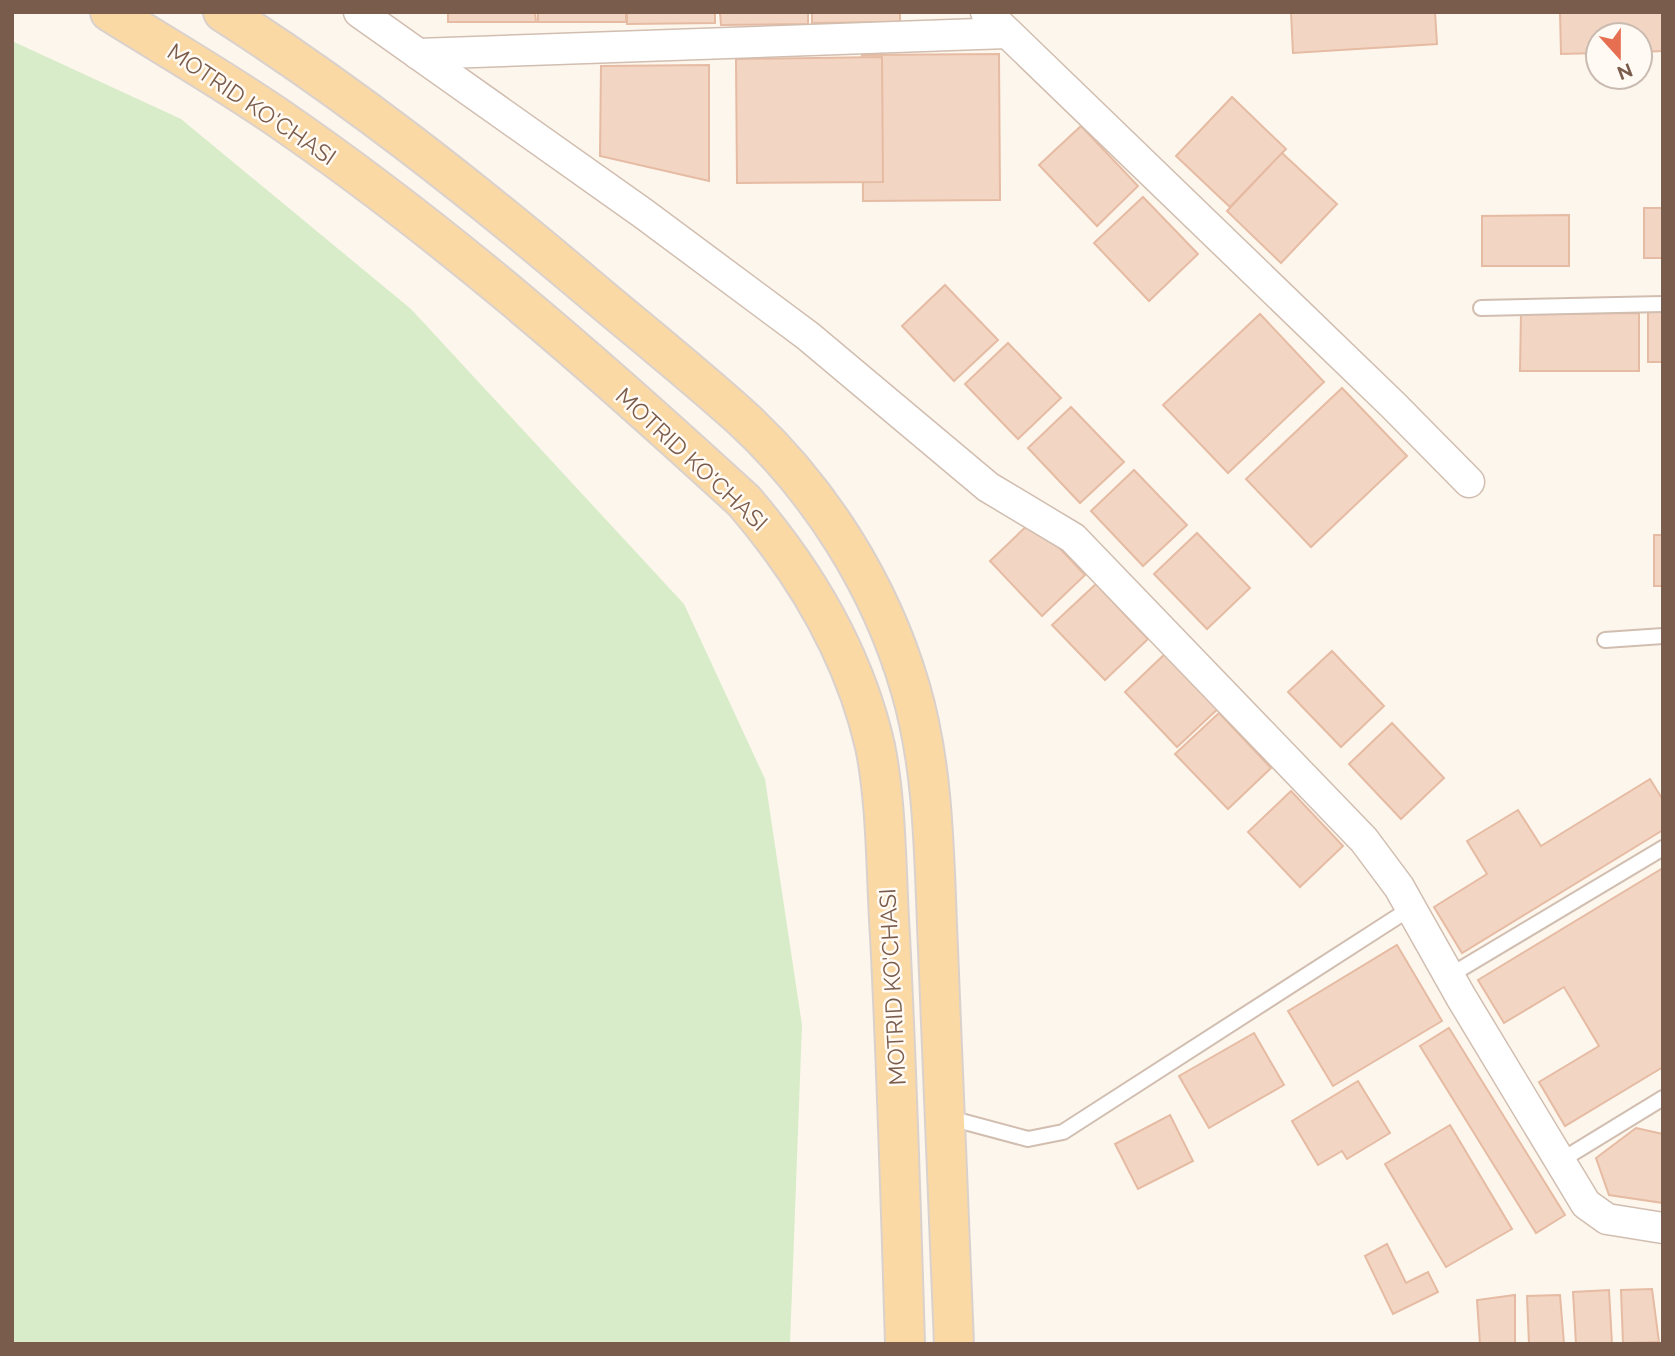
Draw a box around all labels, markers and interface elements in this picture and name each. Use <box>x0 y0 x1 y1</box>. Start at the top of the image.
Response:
north arrow <box>1584 21 1654 91</box>
street label: MOTRID KO'CHASI <box>163 38 341 170</box>
text: N <box>1614 59 1636 85</box>
street label: MOTRID KO'CHASI <box>611 382 773 536</box>
street label: MOTRID KO'CHASI <box>873 888 911 1086</box>

